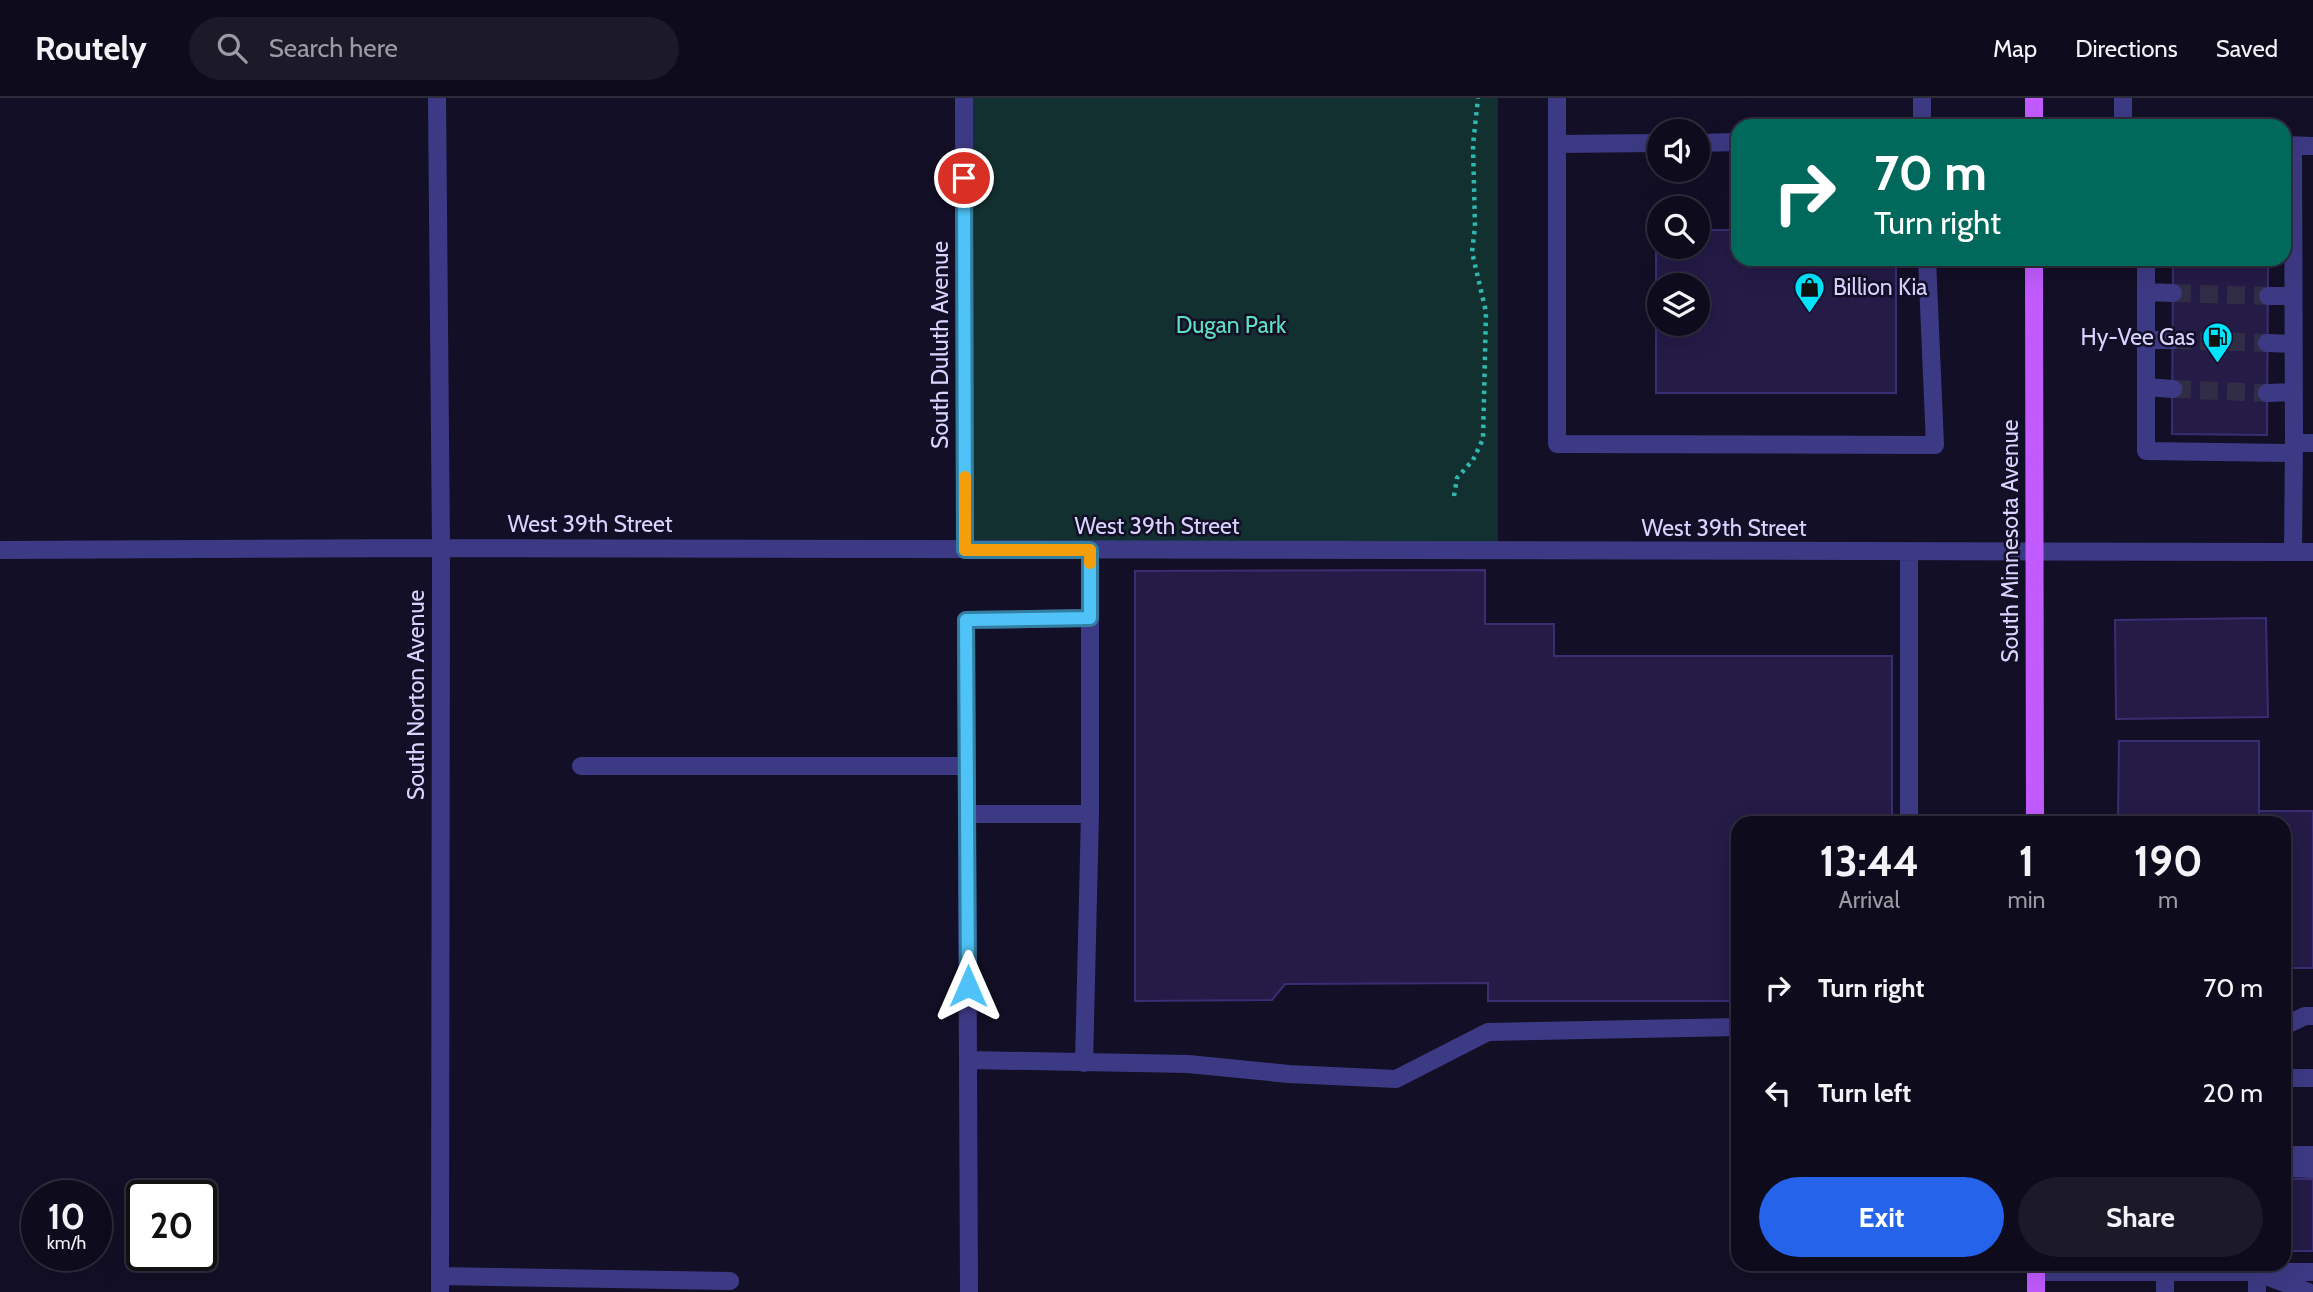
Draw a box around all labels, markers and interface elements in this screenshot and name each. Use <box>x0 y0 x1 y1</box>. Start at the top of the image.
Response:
search box <box>189 17 679 80</box>
text: Routely <box>35 28 147 68</box>
icon: search <box>213 29 251 67</box>
text: Search here <box>269 32 398 64</box>
text: Map <box>1993 34 2037 63</box>
text: Directions <box>2075 34 2178 63</box>
text: Saved <box>2216 34 2278 63</box>
map controls <box>1647 119 1710 336</box>
button: sound <box>1647 119 1710 182</box>
text: 70 m <box>1874 143 1987 202</box>
icon: right <box>1759 147 1850 238</box>
pin <box>934 148 994 208</box>
icon: arrive <box>945 159 983 197</box>
button: search <box>1647 196 1710 259</box>
text: Turn right <box>1874 203 2001 242</box>
street label: South Duluth Avenue <box>926 241 954 449</box>
shop icon: Billion Kia <box>1793 270 1827 314</box>
button: layers <box>1647 273 1710 336</box>
place label: Billion Kia <box>1833 273 1927 301</box>
park label: Dugan Park <box>1176 311 1287 339</box>
fuel station icon: Hy-Vee Gas <box>2201 320 2235 364</box>
place label: Hy-Vee Gas <box>2081 323 2195 351</box>
street label: South Minnesota Avenue <box>1996 419 2024 663</box>
street label: West 39th Street <box>507 510 673 538</box>
street label: West 39th Street <box>1074 512 1240 540</box>
street label: West 39th Street <box>1641 514 1807 542</box>
street label: South Norton Avenue <box>402 589 430 800</box>
text: 13:44 <box>1819 835 1919 887</box>
text: 1 <box>2019 835 2034 887</box>
text: 190 <box>2134 835 2203 887</box>
text: Arrival <box>1839 886 1900 914</box>
text: min <box>2007 886 2045 914</box>
text: m <box>2158 886 2178 914</box>
position arrow <box>931 949 1005 1023</box>
icon: right <box>1759 969 1797 1007</box>
text: Turn right <box>1818 972 1924 1004</box>
text: 70 m <box>2203 972 2263 1004</box>
icon: left <box>1759 1074 1797 1112</box>
text: Turn left <box>1818 1077 1911 1109</box>
text: 20 m <box>2203 1077 2263 1109</box>
button: Exit <box>1759 1177 2004 1257</box>
button: Share <box>2018 1177 2263 1257</box>
speed limit sign: 20 <box>126 1180 217 1271</box>
text: 10 <box>48 1195 85 1238</box>
text: km/h <box>47 1232 86 1254</box>

